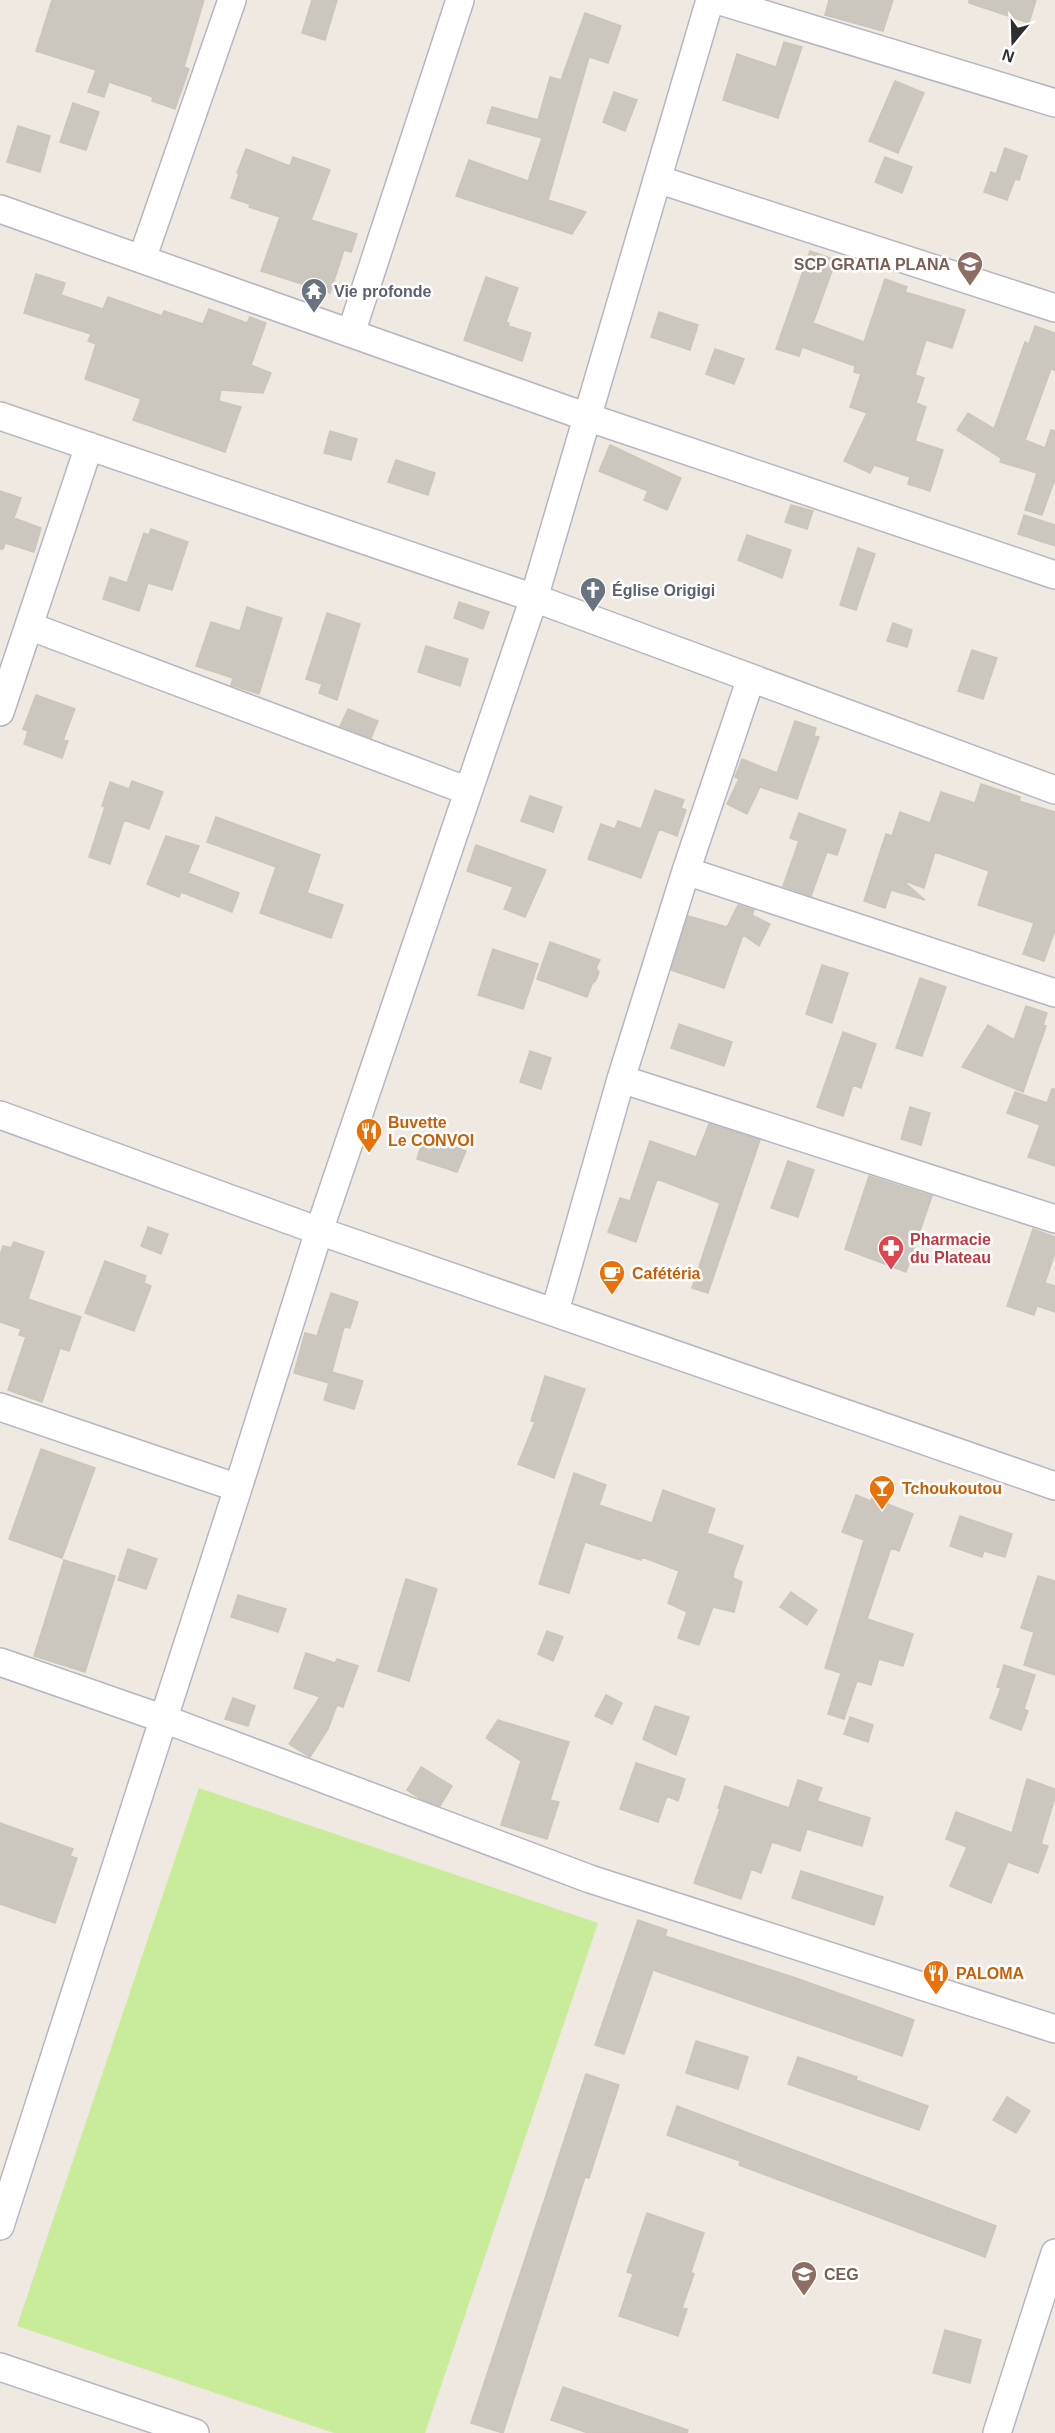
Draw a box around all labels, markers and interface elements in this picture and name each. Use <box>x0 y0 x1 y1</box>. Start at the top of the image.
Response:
north arrow <box>983 12 1043 72</box>
text: N <box>1000 46 1017 66</box>
school or university icon: SCP GRATIA PLANA <box>955 249 985 287</box>
place label: SCP GRATIA PLANA <box>794 256 950 273</box>
temple icon: Vie profonde <box>299 276 329 314</box>
place label: Vie profonde <box>334 283 432 300</box>
church icon: Église Origigi <box>578 575 608 613</box>
place label: Église Origigi <box>612 581 715 599</box>
place label: Buvette Le CONVOI <box>388 1114 474 1149</box>
restaurant icon: Buvette Le CONVOI <box>354 1116 384 1154</box>
place label: Pharmacie du Plateau <box>910 1231 991 1266</box>
pharmacy icon: Pharmacie du Plateau <box>876 1233 906 1271</box>
cafe icon: Cafétéria <box>597 1258 627 1296</box>
place label: Cafétéria <box>632 1265 701 1282</box>
bar icon: Tchoukoutou <box>867 1473 897 1511</box>
place label: Tchoukoutou <box>902 1480 1002 1497</box>
restaurant icon: PALOMA <box>921 1958 951 1996</box>
place label: PALOMA <box>956 1965 1025 1982</box>
school or university icon: CEG <box>789 2259 819 2297</box>
place label: CEG <box>824 2266 859 2283</box>

